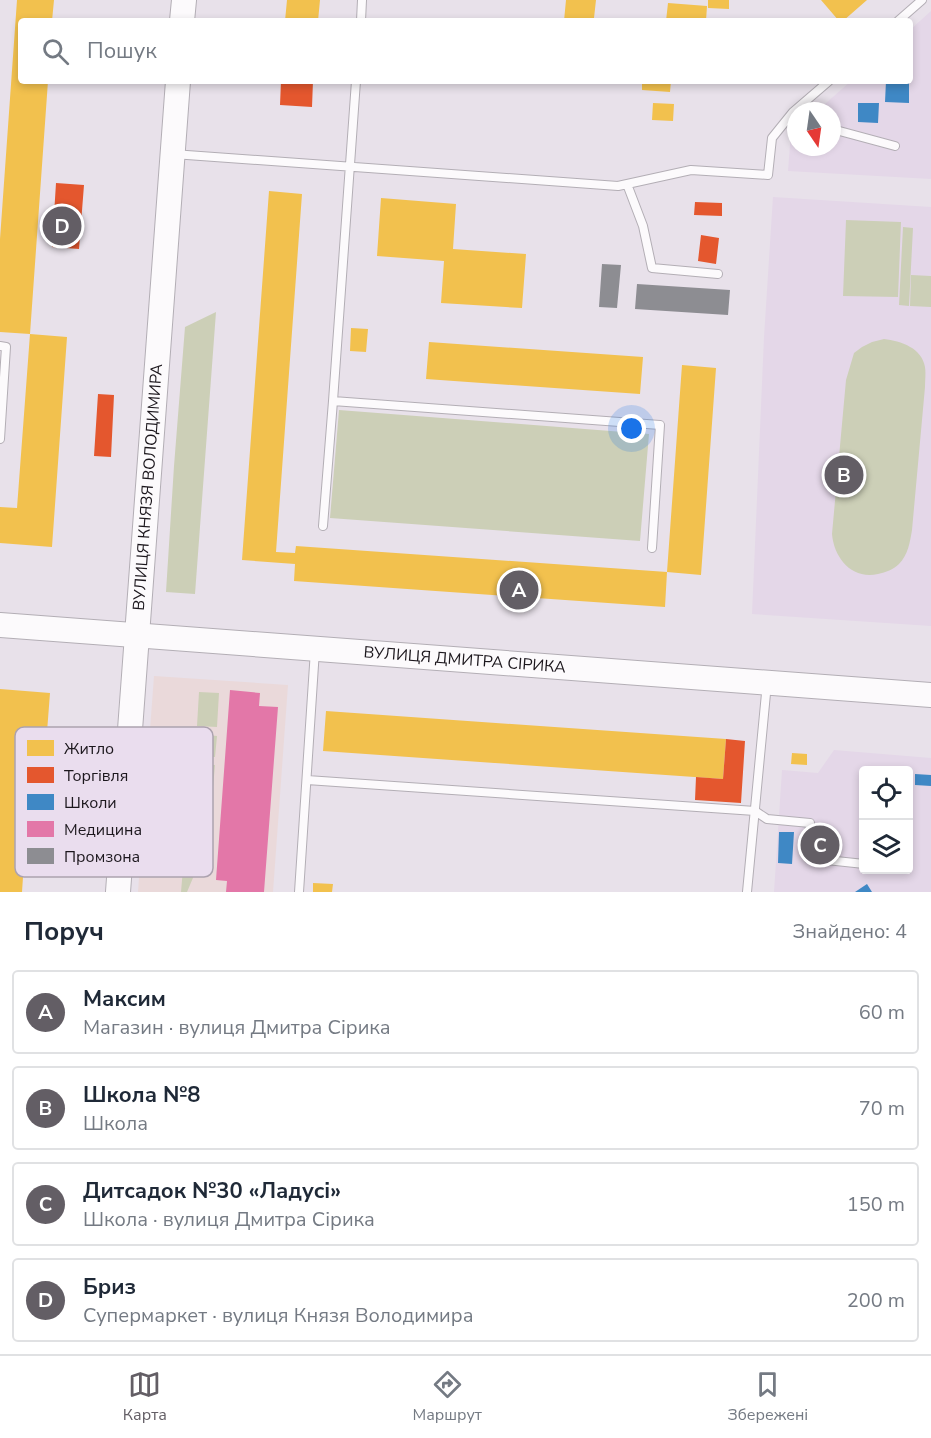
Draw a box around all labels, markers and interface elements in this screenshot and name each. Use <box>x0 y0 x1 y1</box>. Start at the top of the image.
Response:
search box <box>18 18 913 84</box>
icon: search <box>39 35 72 68</box>
text: Пошук <box>87 36 157 66</box>
north arrow <box>787 102 841 156</box>
pin: D <box>42 204 82 248</box>
street label: ВУЛИЦЯ КНЯЗЯ ВОЛОДИМИРА <box>128 363 168 611</box>
your location <box>617 414 646 443</box>
pin: B <box>824 452 864 498</box>
pin: A <box>500 568 538 612</box>
street label: ВУЛИЦЯ ДМИТРА СІРИКА <box>363 641 567 679</box>
legend <box>15 727 213 877</box>
text: Житло <box>64 738 114 760</box>
text: Торгівля <box>64 765 128 787</box>
map controls <box>859 766 913 874</box>
button: locate <box>859 766 913 820</box>
text: Школи <box>64 792 117 814</box>
text: Медицина <box>64 819 142 841</box>
button: layers <box>859 820 913 874</box>
pin: C <box>800 822 840 868</box>
text: Промзона <box>64 846 140 868</box>
text: Поруч <box>24 914 104 949</box>
text: Знайдено: 4 <box>793 918 907 945</box>
text: Максим <box>83 984 166 1014</box>
text: A <box>38 999 53 1026</box>
text: 60 m <box>859 999 905 1026</box>
text: Магазин · вулиця Дмитра Сірика <box>83 1014 391 1041</box>
text: Школа №8 <box>83 1080 200 1110</box>
text: B <box>39 1095 52 1122</box>
text: 70 m <box>859 1095 905 1122</box>
text: Школа <box>83 1110 148 1137</box>
text: Дитсадок №30 «Ладусі» <box>83 1176 341 1206</box>
text: C <box>39 1191 52 1218</box>
text: 150 m <box>847 1191 905 1218</box>
text: Школа · вулиця Дмитра Сірика <box>83 1206 375 1233</box>
text: Бриз <box>83 1272 136 1302</box>
text: D <box>38 1287 53 1314</box>
text: 200 m <box>847 1287 905 1314</box>
text: Супермаркет · вулиця Князя Володимира <box>83 1302 473 1329</box>
tab: Карта <box>123 1368 167 1426</box>
tab: Маршрут <box>412 1368 482 1426</box>
tab: Збережені <box>728 1368 808 1426</box>

